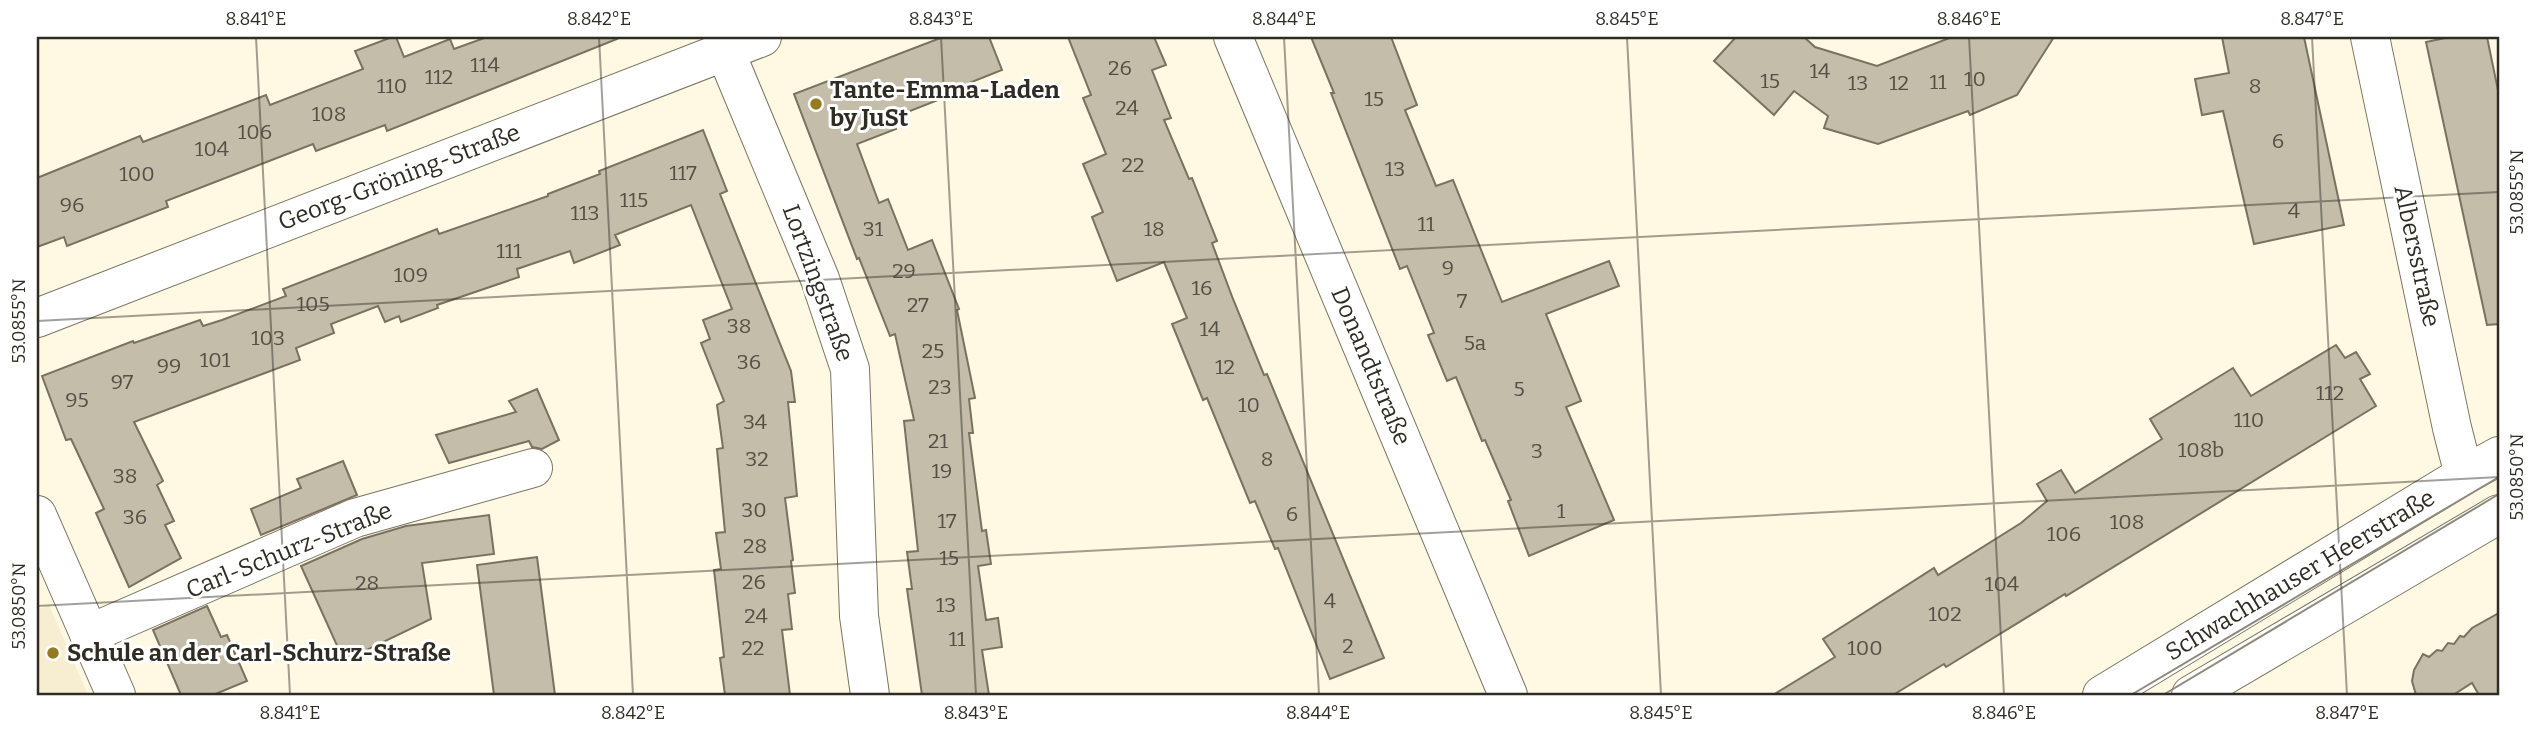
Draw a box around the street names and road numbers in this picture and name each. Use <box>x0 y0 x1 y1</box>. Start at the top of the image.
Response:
street label: Georg-Gröning-Straße <box>274 118 524 236</box>
street label: Albersstraße <box>2388 183 2446 329</box>
street label: Lortzingstraße <box>777 201 859 365</box>
street label: Donandtstraße <box>1325 283 1417 449</box>
street label: Schwachhauser Heerstraße <box>2160 483 2440 667</box>
street label: Carl-Schurz-Straße <box>182 496 396 604</box>

